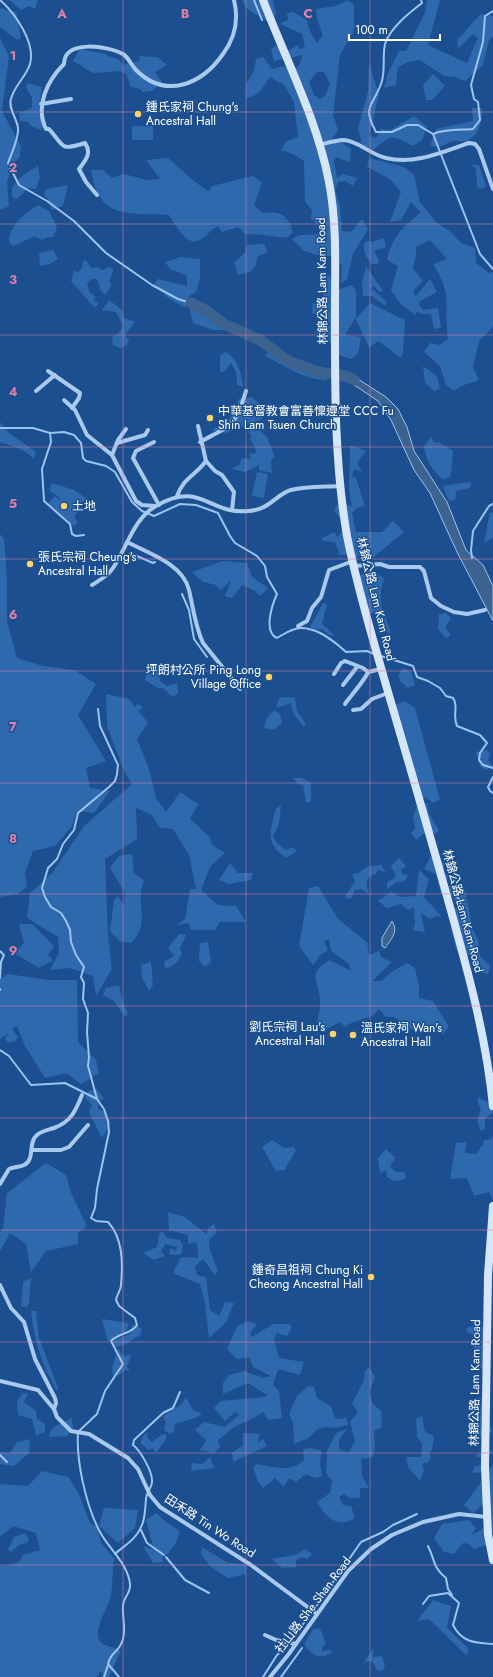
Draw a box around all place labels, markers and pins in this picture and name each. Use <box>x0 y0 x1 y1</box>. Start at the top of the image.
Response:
place label: 鍾氏家祠 Chung's Ancestral Hall <box>146 98 238 130</box>
marker: 鍾氏家祠 Chung's Ancestral Hall <box>133 109 143 119</box>
place label: 中華基督教會富善懍遵堂 CCC Fu Shin Lam Tsuen Church <box>218 402 394 434</box>
marker: 中華基督教會富善懍遵堂 CCC Fu Shin Lam Tsuen Church <box>205 413 215 423</box>
place label: 土地 <box>72 497 96 515</box>
marker: 土地 <box>59 501 69 511</box>
place label: 張氏宗祠 Cheung's Ancestral Hall <box>38 548 137 580</box>
marker: 張氏宗祠 Cheung's Ancestral Hall <box>25 559 35 569</box>
place label: 坪朗村公所 Ping Long Village Office <box>146 661 261 693</box>
marker: 坪朗村公所 Ping Long Village Office <box>264 672 274 682</box>
place label: 劉氏宗祠 Lau's Ancestral Hall <box>249 1018 325 1050</box>
place label: 溫氏家祠 Wan's Ancestral Hall <box>361 1019 442 1051</box>
marker: 劉氏宗祠 Lau's Ancestral Hall <box>328 1029 338 1039</box>
marker: 溫氏家祠 Wan's Ancestral Hall <box>348 1030 358 1040</box>
place label: 鍾奇昌祖祠 Chung Ki Cheong Ancestral Hall <box>249 1261 363 1293</box>
marker: 鍾奇昌祖祠 Chung Ki Cheong Ancestral Hall <box>366 1272 376 1282</box>

